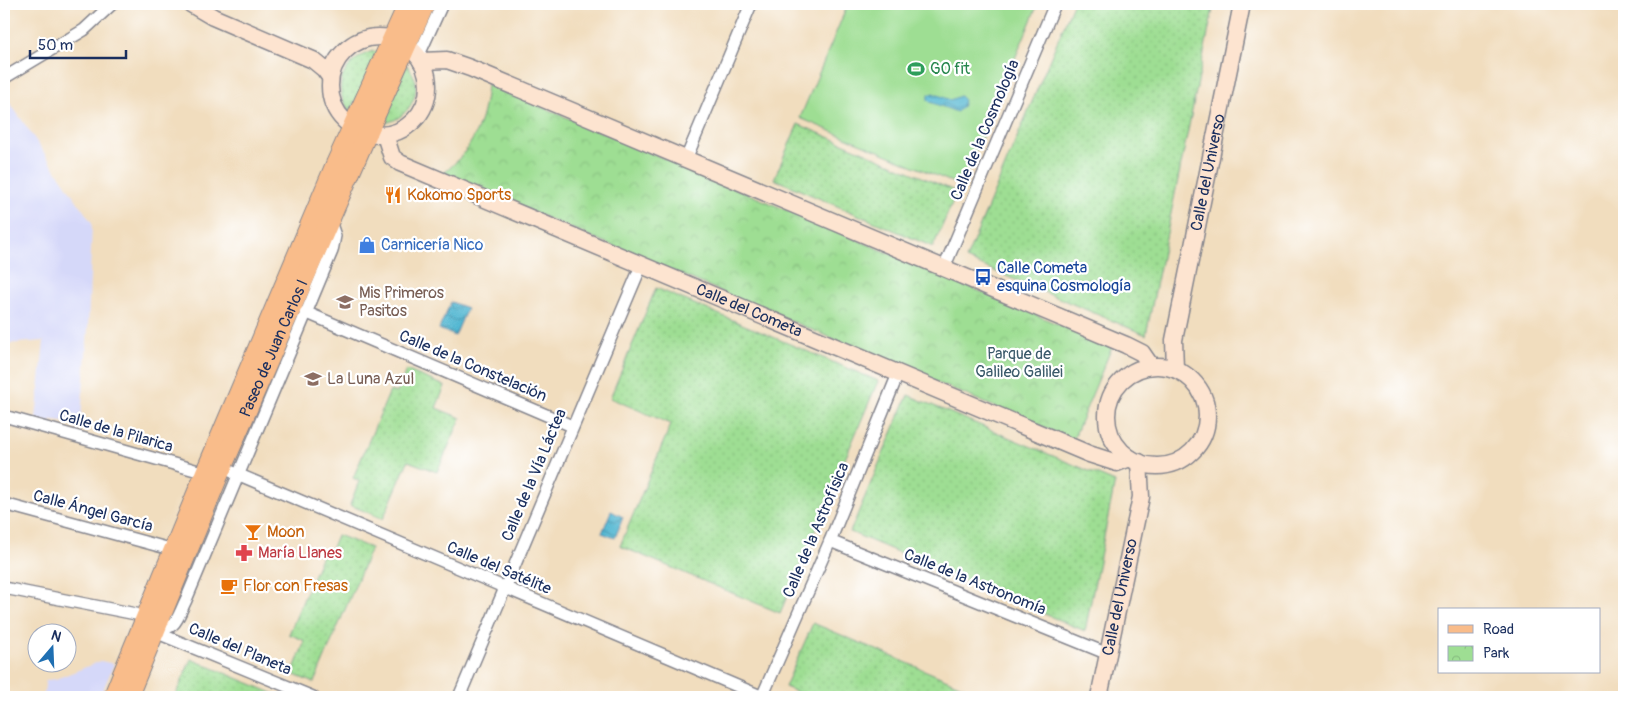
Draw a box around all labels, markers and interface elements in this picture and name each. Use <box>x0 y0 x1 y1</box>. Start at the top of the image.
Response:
scale bar <box>30 28 126 60</box>
text: 50 m <box>38 36 73 55</box>
street label: Calle de la Cosmología <box>946 57 1024 203</box>
sports icon: GO fit <box>906 59 926 79</box>
place label: GO fit <box>930 59 971 79</box>
street label: Calle del Universo <box>1186 112 1230 233</box>
restaurant icon: Kokomo Sports <box>383 185 403 205</box>
place label: Kokomo Sports <box>407 185 511 205</box>
shop icon: Carnicería Nico <box>357 235 377 255</box>
place label: Carnicería Nico <box>381 235 484 255</box>
place label: Calle Cometa esquina Cosmología <box>997 258 1131 296</box>
bus stop icon: Calle Cometa esquina Cosmología <box>973 267 993 287</box>
street label: Paseo de Juan Carlos I <box>235 276 313 420</box>
street label: Calle del Cometa <box>693 279 805 342</box>
place label: Mis Primeros Pasitos <box>359 283 444 321</box>
school or university icon: Mis Primeros Pasitos <box>335 292 355 312</box>
street label: Calle de la Constelación <box>396 326 550 406</box>
park label: Parque de Galileo Galilei <box>975 344 1063 382</box>
school or university icon: La Luna Azul <box>303 369 323 389</box>
place label: La Luna Azul <box>327 369 414 389</box>
street label: Calle de la Pilarica <box>57 405 175 457</box>
street label: Calle de la Vía Láctea <box>497 406 571 544</box>
street label: Calle de la Astrofísica <box>778 459 854 601</box>
street label: Calle Ángel García <box>31 485 155 537</box>
bar icon: Moon <box>243 522 263 542</box>
place label: Moon <box>267 522 305 542</box>
street label: Calle del Universo <box>1098 536 1142 658</box>
street label: Calle del Satélite <box>444 537 554 599</box>
pharmacy icon: María Llanes <box>234 543 254 563</box>
place label: María Llanes <box>258 543 342 563</box>
street label: Calle de la Astronomía <box>901 544 1049 620</box>
cafe icon: Flor con Fresas <box>219 576 239 596</box>
place label: Flor con Fresas <box>243 576 348 596</box>
legend <box>1438 608 1600 674</box>
street label: Calle del Planeta <box>186 618 294 680</box>
text: Road <box>1483 620 1514 639</box>
north arrow <box>28 624 78 674</box>
text: N <box>49 627 63 646</box>
text: Park <box>1483 644 1510 663</box>

